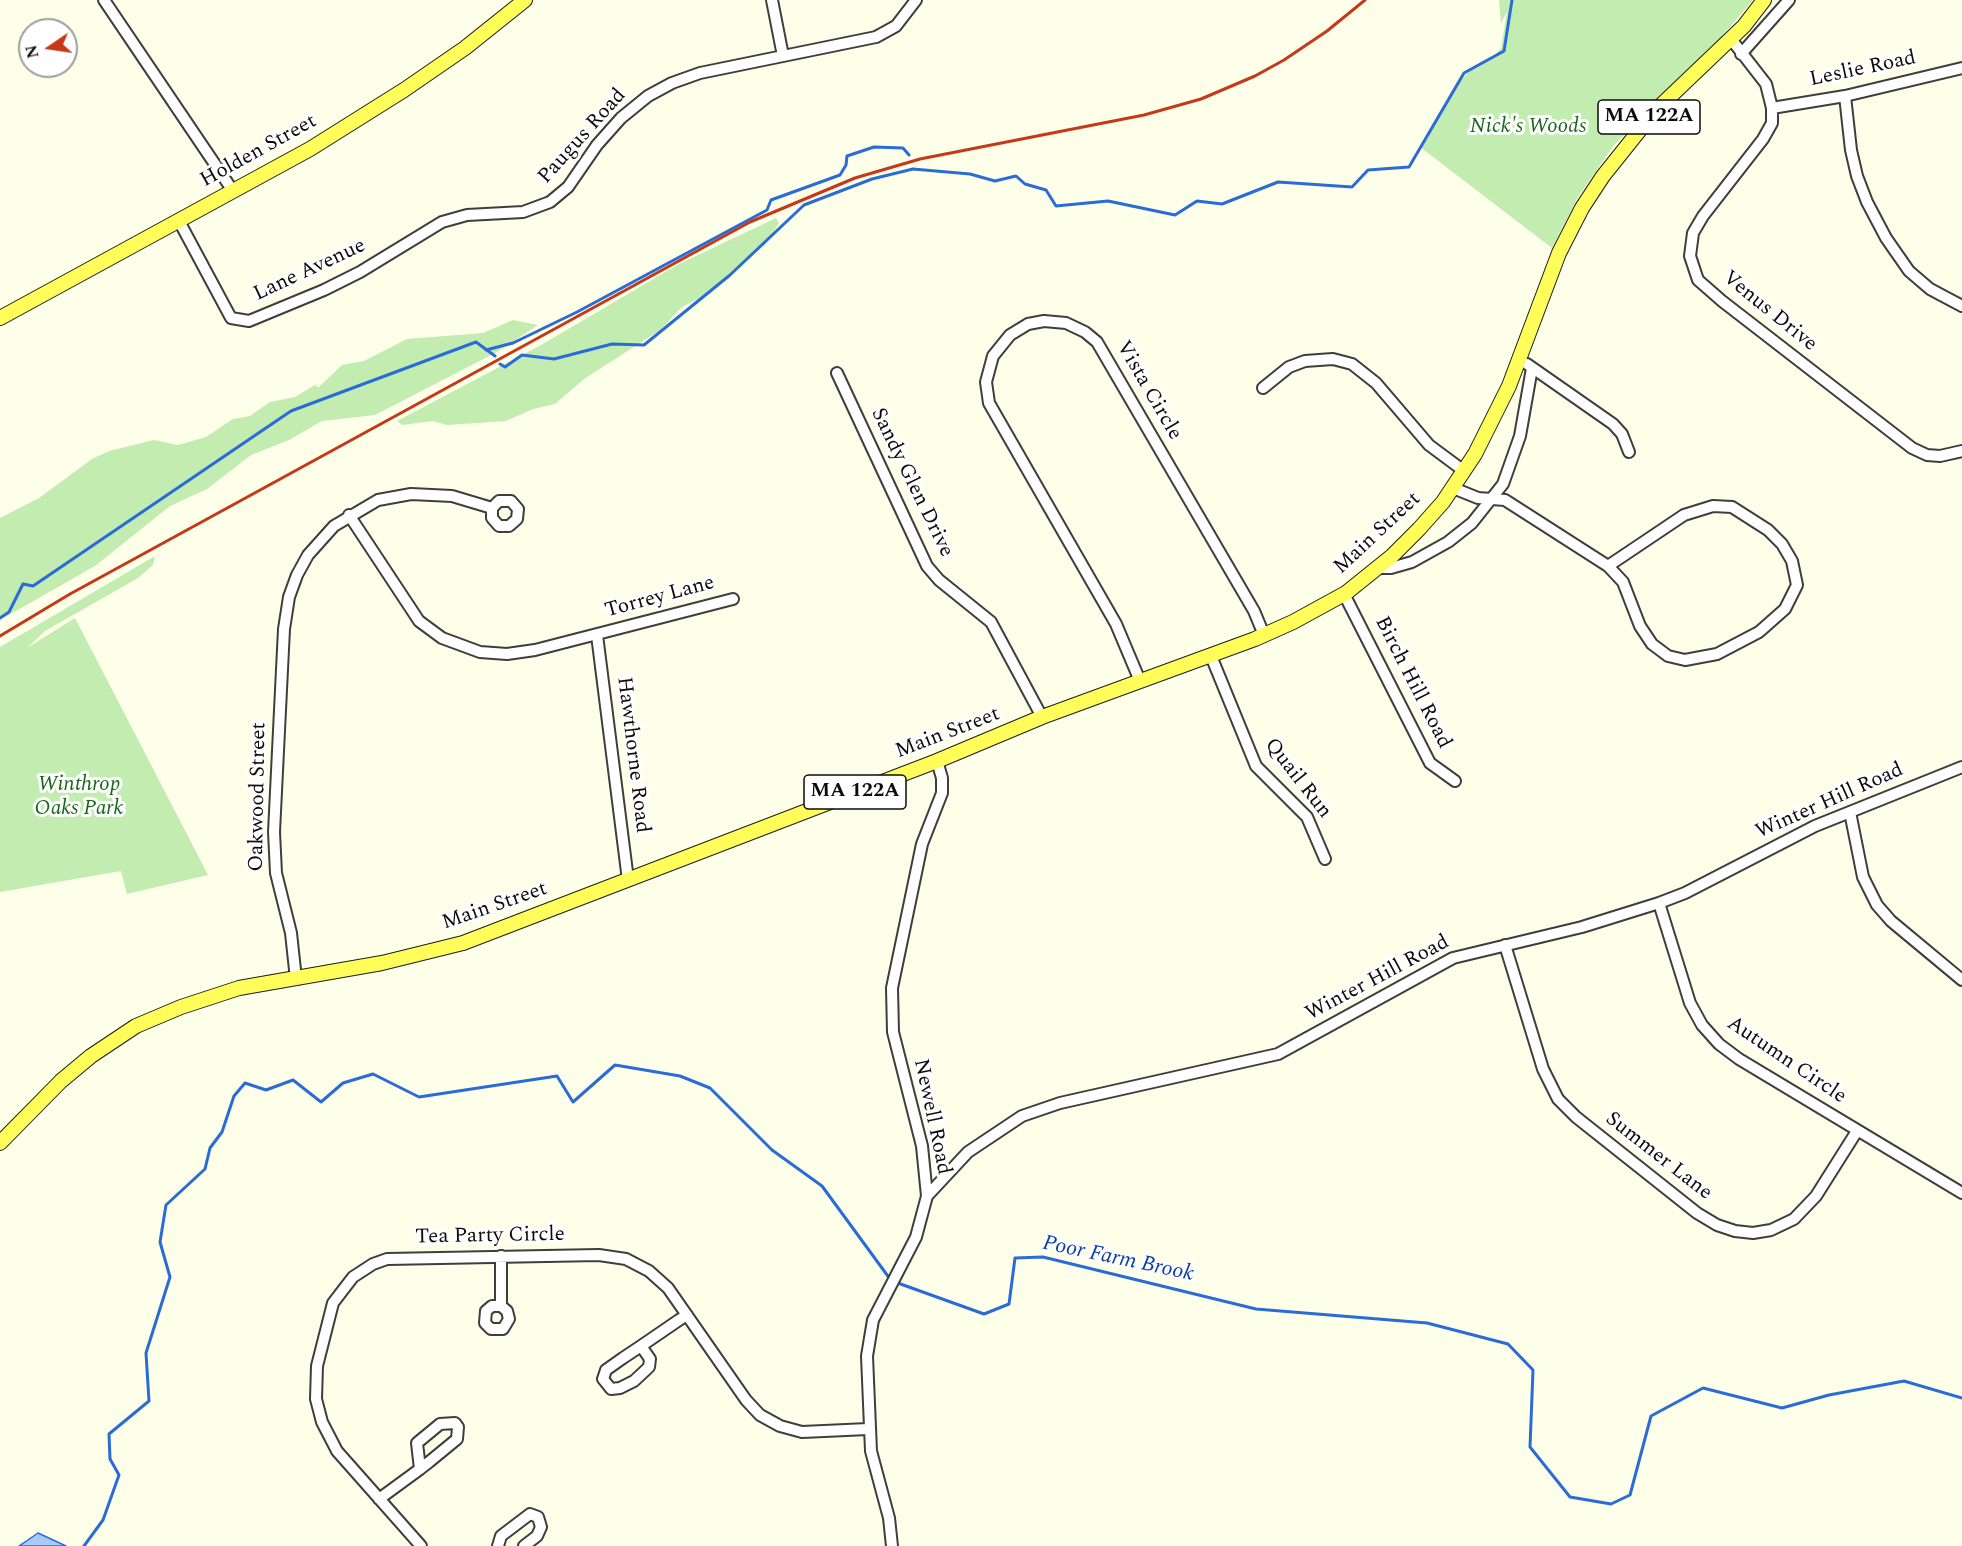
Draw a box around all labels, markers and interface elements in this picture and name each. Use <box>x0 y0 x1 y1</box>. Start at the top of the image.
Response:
north arrow <box>18 18 78 78</box>
text: N <box>19 43 46 61</box>
street label: Leslie Road <box>1808 46 1918 94</box>
street label: Paugus Road <box>534 84 632 190</box>
road number: MA 122A <box>1598 100 1700 134</box>
street label: Holden Street <box>196 110 322 194</box>
park label: Nick's Woods <box>1470 115 1586 141</box>
street label: Lane Avenue <box>250 234 370 308</box>
street label: Venus Drive <box>1717 266 1821 358</box>
street label: Vista Circle <box>1109 337 1187 445</box>
street label: Sandy Glen Drive <box>864 404 958 562</box>
street label: Main Street <box>1329 487 1427 581</box>
street label: Torrey Lane <box>602 571 718 625</box>
street label: Birch Hill Road <box>1368 613 1456 753</box>
street label: Hawthorne Road <box>610 675 654 835</box>
street label: Main Street <box>892 703 1004 765</box>
street label: Oakwood Street <box>245 722 273 872</box>
street label: Quail Run <box>1258 734 1336 824</box>
street label: Winter Hill Road <box>1752 758 1908 846</box>
park label: Winthrop Oaks Park <box>35 773 123 823</box>
road number: MA 122A <box>804 775 906 809</box>
street label: Main Street <box>439 877 551 937</box>
street label: Winter Hill Road <box>1302 931 1454 1027</box>
street label: Autumn Circle <box>1722 1012 1850 1110</box>
street label: Newell Road <box>906 1057 956 1177</box>
street label: Summer Lane <box>1600 1107 1716 1207</box>
street label: Tea Party Circle <box>415 1223 565 1251</box>
water label: Poor Farm Brook <box>1040 1231 1196 1289</box>

